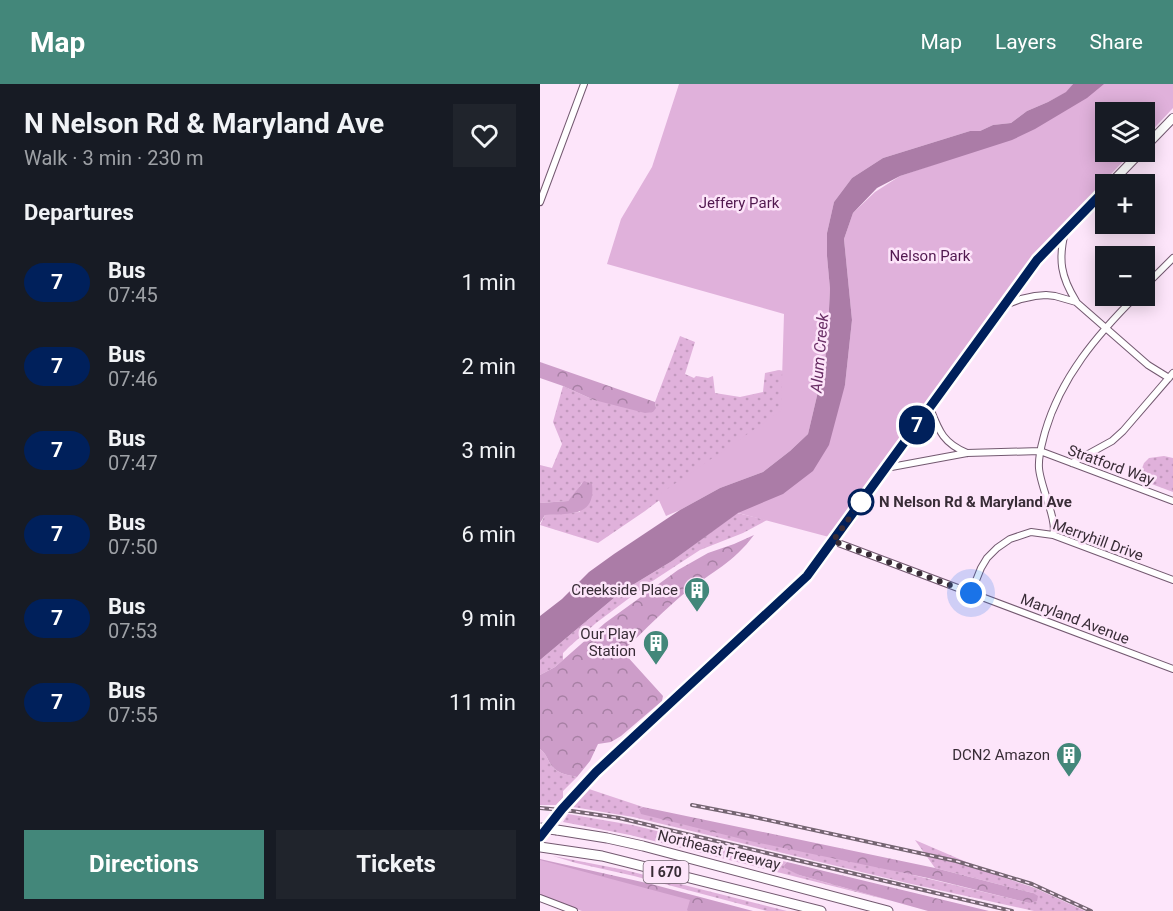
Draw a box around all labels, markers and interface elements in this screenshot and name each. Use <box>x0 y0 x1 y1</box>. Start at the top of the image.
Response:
text: Map <box>30 26 85 59</box>
text: Map <box>920 30 962 54</box>
text: Layers <box>995 30 1056 54</box>
text: Share <box>1089 30 1143 54</box>
map controls <box>1095 102 1155 306</box>
button: layers <box>1095 102 1155 162</box>
button: heart <box>453 104 516 167</box>
text: N Nelson Rd & Maryland Ave <box>24 107 384 140</box>
text: Walk · 3 min · 230 m <box>24 146 203 170</box>
button: + <box>1095 174 1155 234</box>
park label: Jeffery Park <box>699 194 780 212</box>
text: Departures <box>24 200 134 225</box>
button: − <box>1095 246 1155 306</box>
park label: Nelson Park <box>890 247 971 265</box>
text: Bus <box>108 258 146 283</box>
text: 7 <box>51 270 63 294</box>
text: 1 min <box>461 270 516 295</box>
text: 07:45 <box>108 283 158 307</box>
water label: Alum Creek <box>806 311 833 394</box>
text: Bus <box>108 342 146 367</box>
text: 7 <box>51 354 63 378</box>
text: 2 min <box>461 354 516 379</box>
text: 07:46 <box>108 367 158 391</box>
line badge: 7 <box>898 406 937 444</box>
text: 7 <box>911 413 923 437</box>
text: Bus <box>108 426 146 451</box>
text: 7 <box>51 438 63 462</box>
text: 3 min <box>461 438 516 463</box>
street label: Stratford Way <box>1065 441 1157 489</box>
text: 07:47 <box>108 451 158 475</box>
marker: N Nelson Rd & Maryland Ave <box>848 489 874 515</box>
place label: N Nelson Rd & Maryland Ave <box>879 493 1072 511</box>
text: Bus <box>108 510 146 535</box>
street label: Merryhill Drive <box>1050 515 1146 565</box>
text: 7 <box>51 522 63 546</box>
text: 6 min <box>461 522 516 547</box>
text: 07:50 <box>108 535 158 559</box>
building icon: Creekside Place <box>682 575 712 613</box>
your location <box>956 578 986 608</box>
place label: Creekside Place <box>571 581 678 599</box>
street label: Maryland Avenue <box>1018 590 1132 648</box>
text: Bus <box>108 594 146 619</box>
text: 7 <box>51 606 63 630</box>
text: 9 min <box>461 606 516 631</box>
text: 07:53 <box>108 619 158 643</box>
place label: Our Play Station <box>580 625 636 660</box>
building icon: Our Play Station <box>641 628 671 666</box>
text: Bus <box>108 678 146 703</box>
text: 7 <box>51 690 63 714</box>
text: 11 min <box>449 690 516 715</box>
text: 07:55 <box>108 703 158 727</box>
building icon: DCN2 Amazon <box>1054 740 1084 778</box>
place label: DCN2 Amazon <box>952 746 1050 764</box>
street label: Northeast Freeway <box>656 826 782 874</box>
button: Directions <box>24 830 264 899</box>
button: Tickets <box>276 830 516 899</box>
road number: I 670 <box>644 861 688 883</box>

